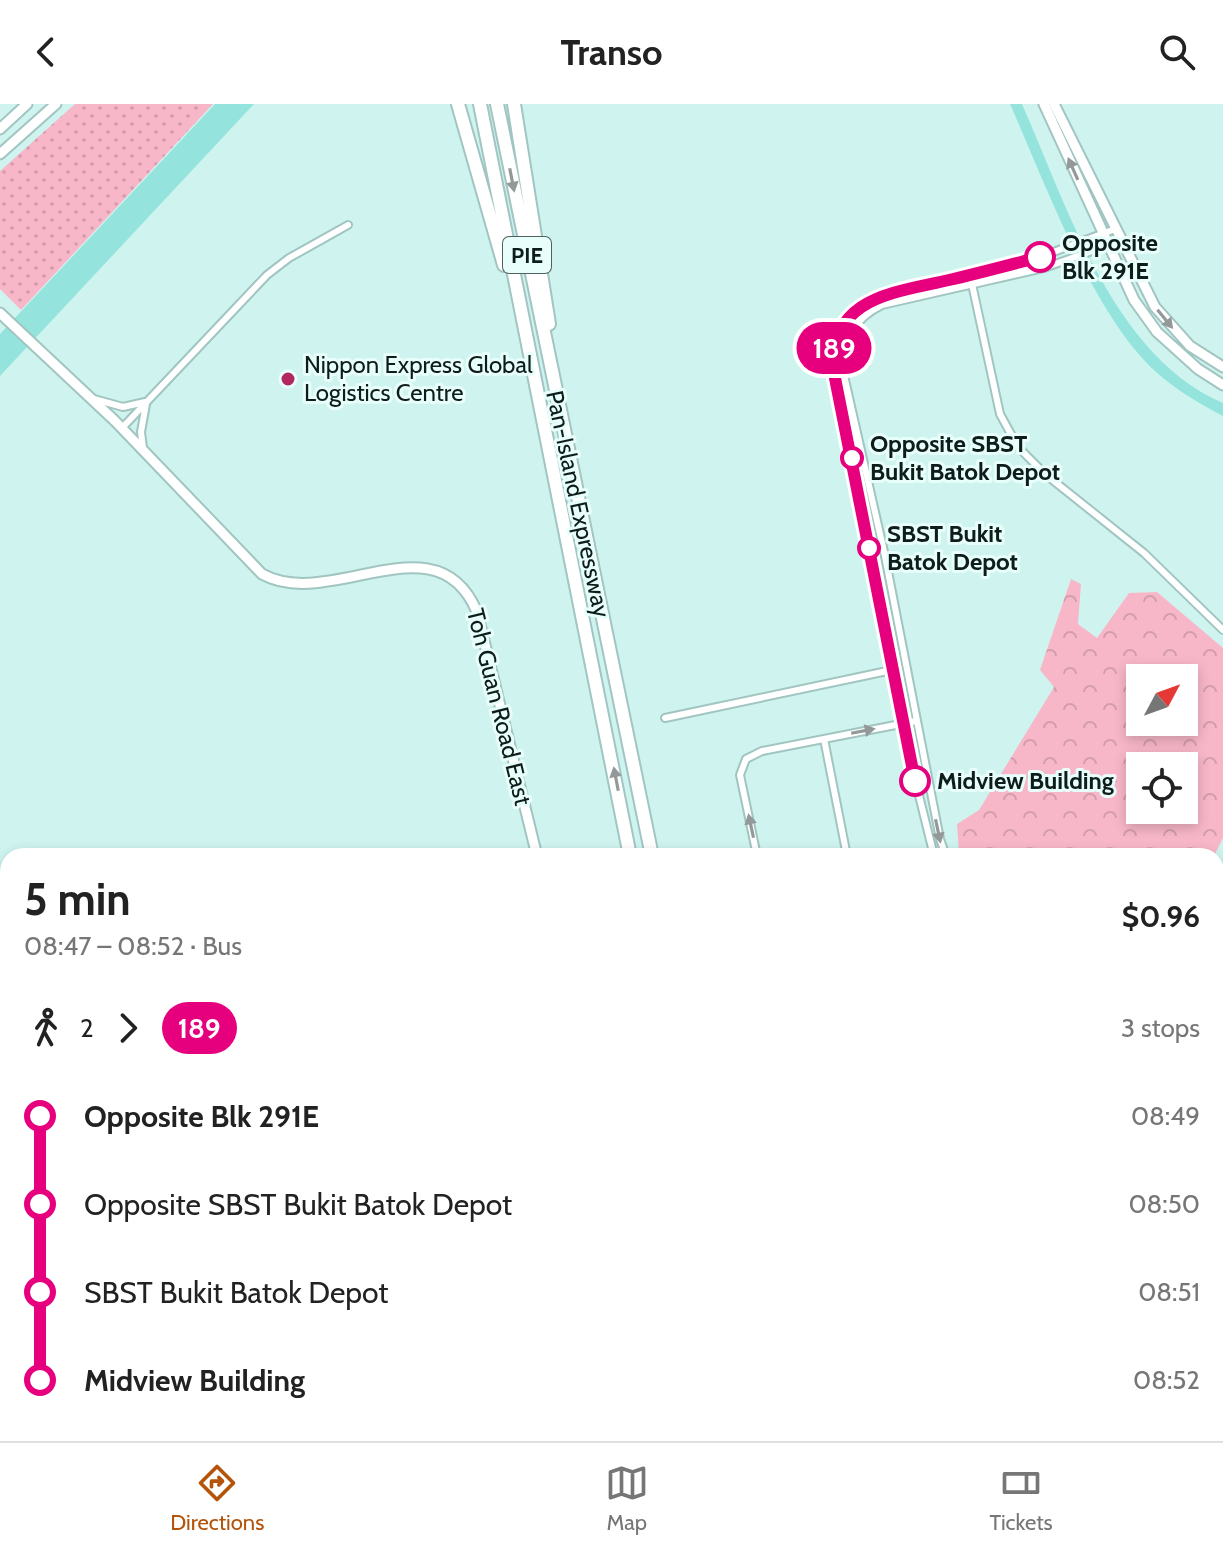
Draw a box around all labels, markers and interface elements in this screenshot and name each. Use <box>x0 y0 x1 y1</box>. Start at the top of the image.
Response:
icon: back <box>24 30 68 74</box>
text: Transo <box>560 30 663 74</box>
icon: search <box>1155 30 1199 74</box>
one-way arrow <box>1066 158 1080 181</box>
one-way arrow <box>507 168 519 193</box>
place label: Opposite Blk 291E <box>1062 228 1158 285</box>
road number: PIE <box>503 237 551 273</box>
marker: Opposite Blk 291E <box>1025 242 1055 272</box>
one-way arrow <box>1156 309 1173 329</box>
line badge: 189 <box>788 322 880 374</box>
text: 189 <box>813 331 855 365</box>
place label: Nippon Express Global Logistics Centre <box>304 350 533 407</box>
marker: Nippon Express Global Logistics Centre <box>279 370 297 388</box>
street label: Pan-Island Expressway <box>540 388 617 620</box>
place label: Opposite SBST Bukit Batok Depot <box>870 429 1060 486</box>
marker: Opposite SBST Bukit Batok Depot <box>841 447 863 469</box>
place label: SBST Bukit Batok Depot <box>887 519 1018 576</box>
marker: SBST Bukit Batok Depot <box>858 537 880 559</box>
street label: Toh Guan Road East <box>461 606 538 808</box>
north arrow <box>1126 664 1198 736</box>
map controls <box>1126 664 1198 824</box>
one-way arrow <box>851 725 876 737</box>
button: locate <box>1126 752 1198 824</box>
marker: Midview Building <box>900 766 930 796</box>
place label: Midview Building <box>937 766 1114 795</box>
one-way arrow <box>609 767 621 792</box>
one-way arrow <box>744 813 757 838</box>
one-way arrow <box>932 818 945 843</box>
text: 5 min <box>24 873 131 926</box>
text: $0.96 <box>1122 898 1200 935</box>
text: 08:47 – 08:52 · Bus <box>24 930 242 962</box>
icon: walk <box>24 1006 68 1050</box>
icon: forward <box>106 1006 150 1050</box>
text: 189 <box>178 1011 221 1045</box>
text: 2 <box>80 1012 94 1044</box>
text: 3 stops <box>1121 1012 1200 1044</box>
text: Opposite Blk 291E <box>84 1098 319 1135</box>
text: 08:49 <box>1131 1100 1200 1132</box>
text: Opposite SBST Bukit Batok Depot <box>84 1186 512 1223</box>
text: 08:50 <box>1128 1188 1200 1220</box>
text: SBST Bukit Batok Depot <box>84 1274 388 1311</box>
text: 08:51 <box>1138 1276 1200 1308</box>
text: Midview Building <box>84 1362 305 1399</box>
text: 08:52 <box>1133 1364 1200 1396</box>
tab: Directions <box>170 1461 264 1536</box>
tab: Map <box>605 1461 649 1536</box>
tab: Tickets <box>989 1461 1053 1536</box>

